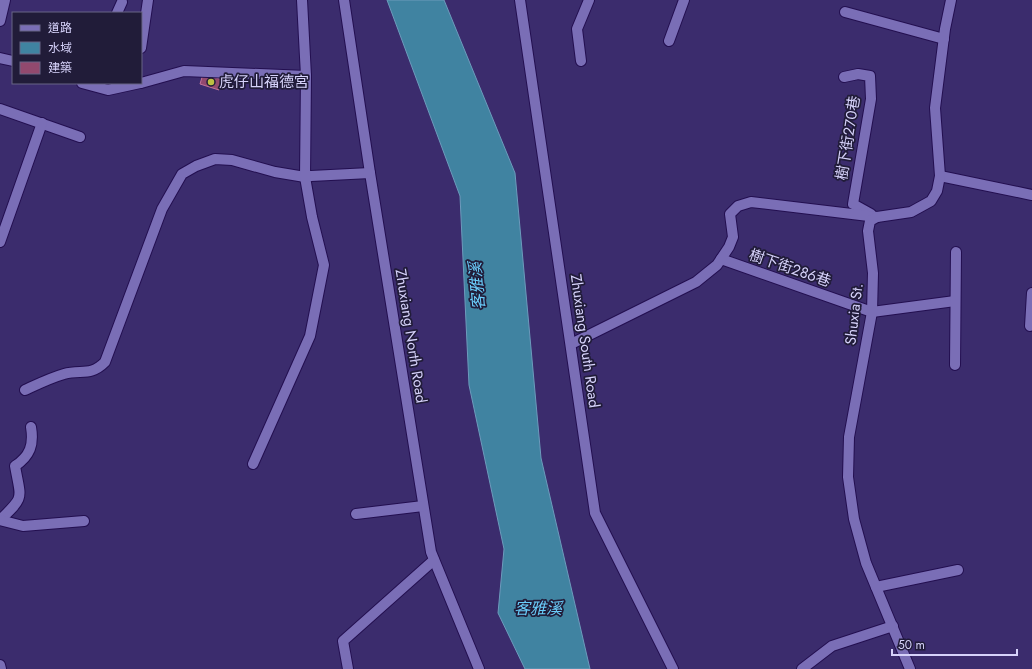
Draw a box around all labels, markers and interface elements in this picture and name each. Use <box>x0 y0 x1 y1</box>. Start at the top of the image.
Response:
legend <box>12 12 142 84</box>
text: 道路 <box>48 19 72 37</box>
text: 水域 <box>48 39 72 57</box>
text: 建築 <box>48 59 72 77</box>
place label: 虎仔山福德宮 <box>219 71 309 93</box>
marker: 虎仔山福德宮 <box>206 77 216 87</box>
street label: 樹下街270巷 <box>830 94 866 182</box>
street label: 樹下街286巷 <box>746 244 834 292</box>
water label: 客雅溪 <box>463 259 491 311</box>
street label: Zhuxiang North Road <box>390 267 432 405</box>
street label: Zhuxiang South Road <box>565 273 605 409</box>
street label: Shuxia St. <box>839 282 869 346</box>
water label: 客雅溪 <box>514 597 564 620</box>
scale bar <box>892 631 1017 657</box>
text: 50 m <box>898 636 925 654</box>

